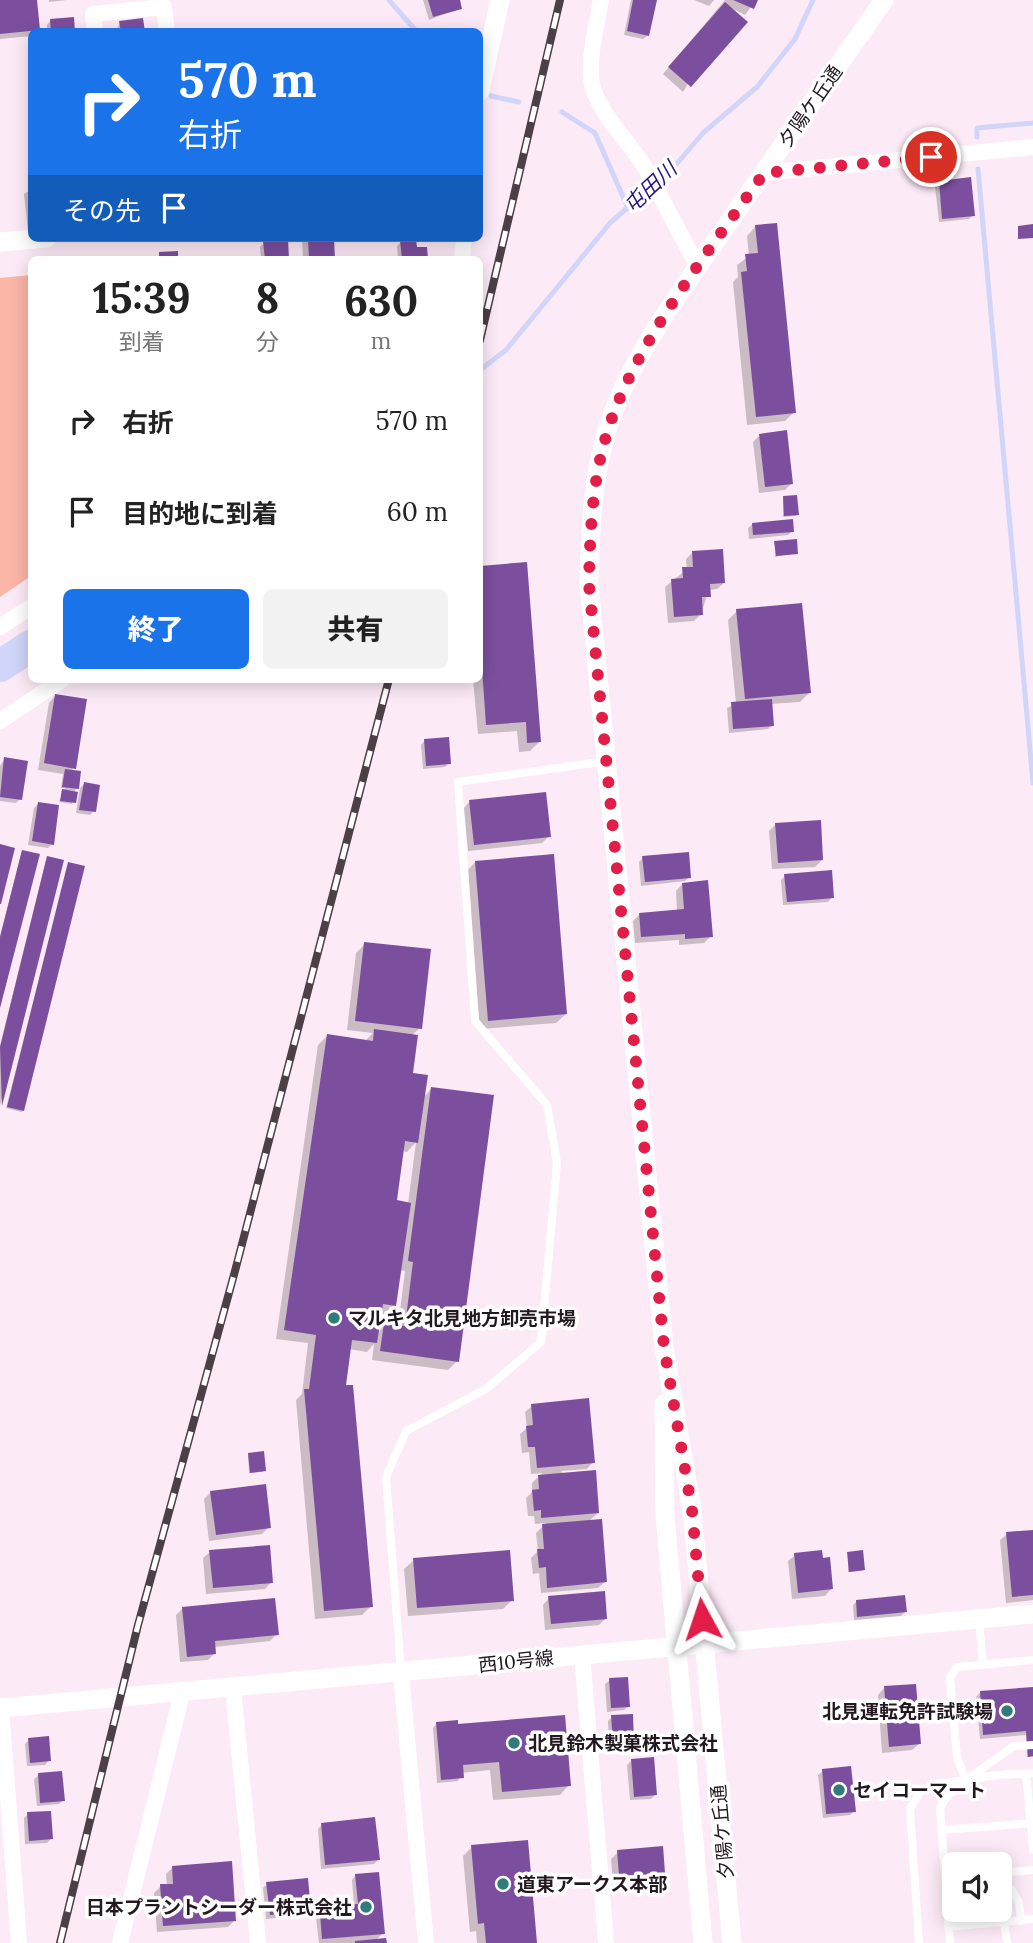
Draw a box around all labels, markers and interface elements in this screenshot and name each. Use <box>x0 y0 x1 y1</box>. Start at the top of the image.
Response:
text: 570 m <box>178 48 317 110</box>
icon: right <box>63 56 154 147</box>
street label: 夕陽ケ丘通 <box>773 60 847 152</box>
text: 右折 <box>178 114 242 155</box>
pin <box>901 127 961 187</box>
icon: arrive <box>912 138 950 176</box>
water label: 屯田川 <box>618 154 684 218</box>
icon: arrive <box>155 189 193 227</box>
text: その先 <box>63 194 141 227</box>
text: 15:39 <box>93 271 191 325</box>
text: 8 <box>255 271 279 325</box>
text: 630 <box>344 274 418 328</box>
text: m <box>371 326 391 355</box>
text: 到着 <box>119 327 165 356</box>
text: 分 <box>256 327 279 356</box>
icon: right <box>63 402 101 440</box>
text: 570 m <box>376 404 448 437</box>
text: 右折 <box>122 406 174 439</box>
icon: arrive <box>63 493 101 531</box>
text: 60 m <box>387 495 448 528</box>
text: 目的地に到着 <box>122 497 278 530</box>
button: 終了 <box>63 589 249 669</box>
button: 共有 <box>263 589 448 669</box>
place label: マルキタ北見地方卸売市場 <box>348 1306 576 1330</box>
marker: マルキタ北見地方卸売市場 <box>326 1310 342 1326</box>
position arrow <box>665 1582 739 1656</box>
street label: 西10号線 <box>477 1645 555 1677</box>
place label: 北見運転免許試験場 <box>822 1699 993 1723</box>
marker: 北見運転免許試験場 <box>999 1703 1015 1719</box>
place label: 北見鈴木製菓株式会社 <box>528 1731 718 1755</box>
marker: 北見鈴木製菓株式会社 <box>506 1735 522 1751</box>
place label: セイコーマート <box>853 1778 986 1802</box>
marker: セイコーマート <box>831 1782 847 1798</box>
street label: 夕陽ケ丘通 <box>706 1784 738 1880</box>
map controls <box>942 1852 1012 1922</box>
button: sound <box>942 1852 1012 1922</box>
place label: 道東アークス本部 <box>517 1872 667 1896</box>
marker: 道東アークス本部 <box>495 1876 511 1892</box>
place label: 日本プラントシーダー株式会社 <box>86 1895 352 1919</box>
marker: 日本プラントシーダー株式会社 <box>358 1899 374 1915</box>

